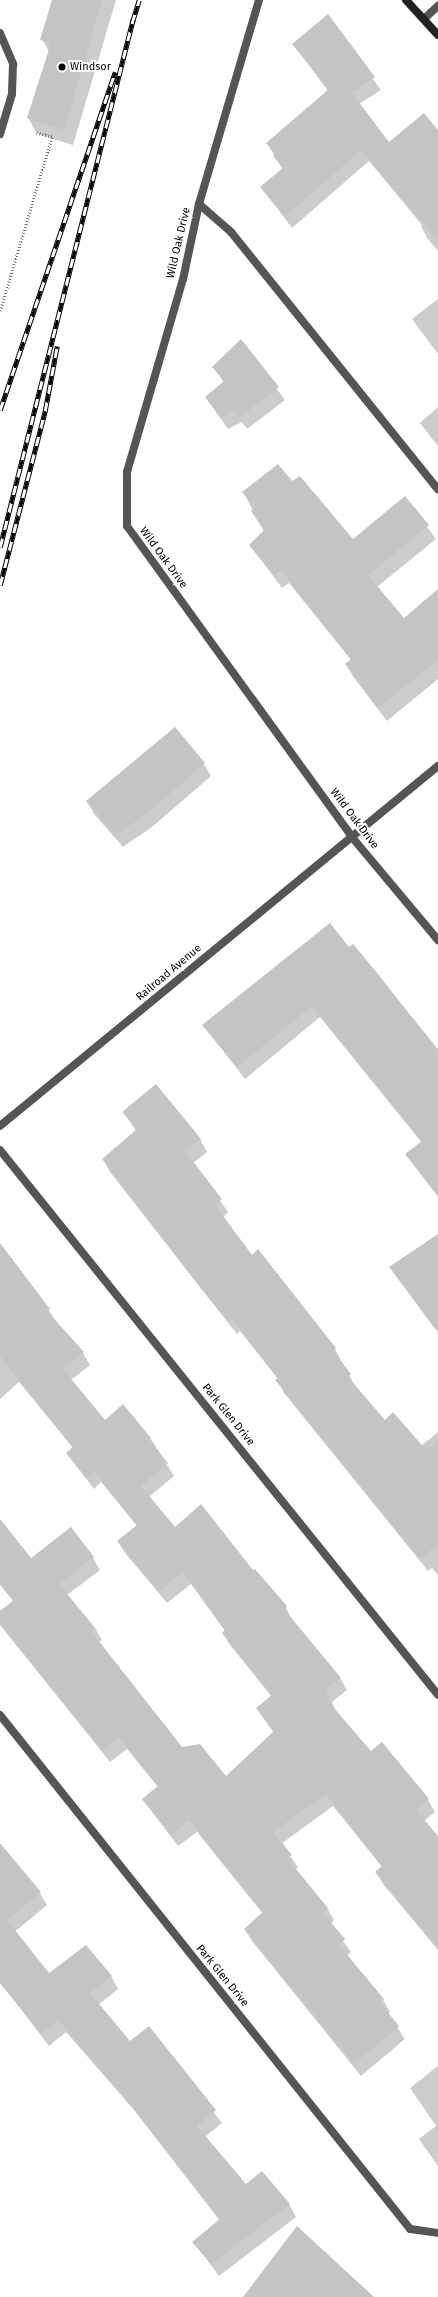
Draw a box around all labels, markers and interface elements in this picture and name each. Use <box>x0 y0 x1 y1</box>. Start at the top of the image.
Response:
place label: Windsor <box>70 60 111 74</box>
marker: Windsor <box>57 62 67 72</box>
street label: Wild Oak Drive <box>164 206 194 280</box>
street label: Wild Oak Drive <box>136 525 190 591</box>
street label: Wild Oak Drive <box>327 786 381 852</box>
street label: Railroad Avenue <box>134 942 204 1004</box>
street label: Park Glen Drive <box>199 1381 257 1449</box>
street label: Park Glen Drive <box>193 1942 251 2010</box>

